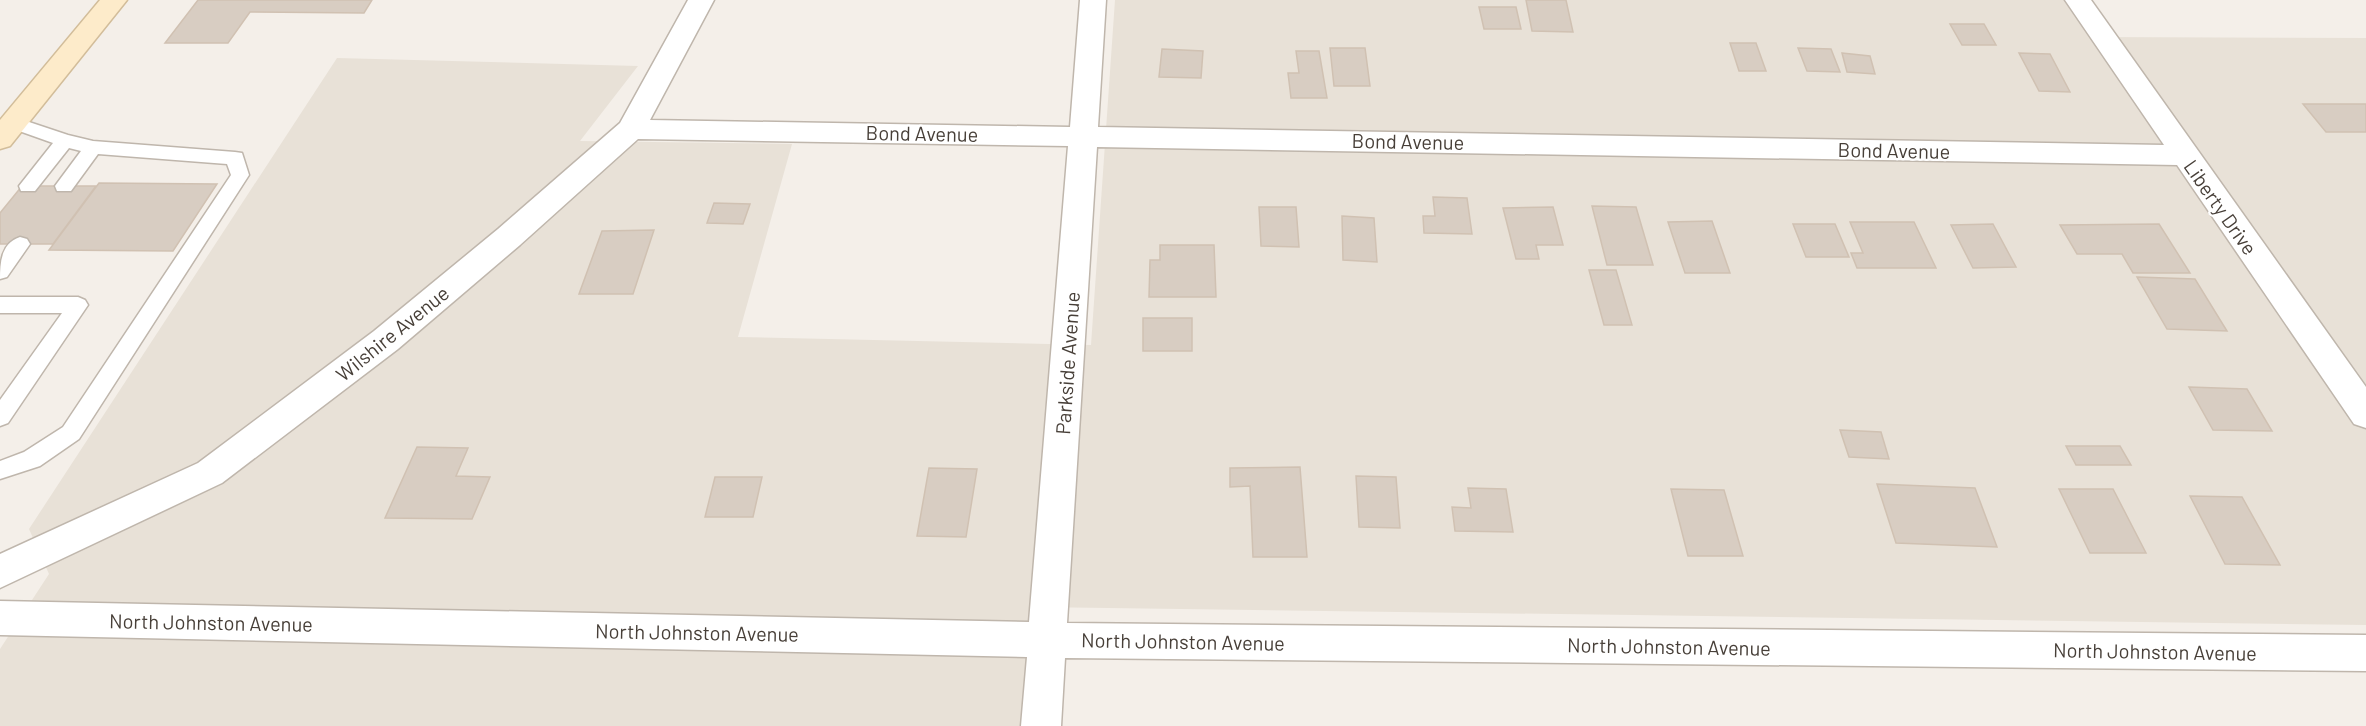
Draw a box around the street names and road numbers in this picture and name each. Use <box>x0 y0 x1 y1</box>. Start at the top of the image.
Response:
street label: Bond Avenue <box>866 120 978 146</box>
street label: Bond Avenue <box>1352 128 1464 154</box>
street label: Bond Avenue <box>1838 137 1950 163</box>
street label: Liberty Drive <box>2179 155 2263 259</box>
street label: Wilshire Avenue <box>331 280 453 386</box>
street label: Parkside Avenue <box>1050 291 1084 435</box>
street label: North Johnston Avenue <box>109 608 313 636</box>
street label: North Johnston Avenue <box>595 618 799 646</box>
street label: North Johnston Avenue <box>1081 627 1285 655</box>
street label: North Johnston Avenue <box>1567 632 1771 660</box>
street label: North Johnston Avenue <box>2053 637 2257 665</box>

